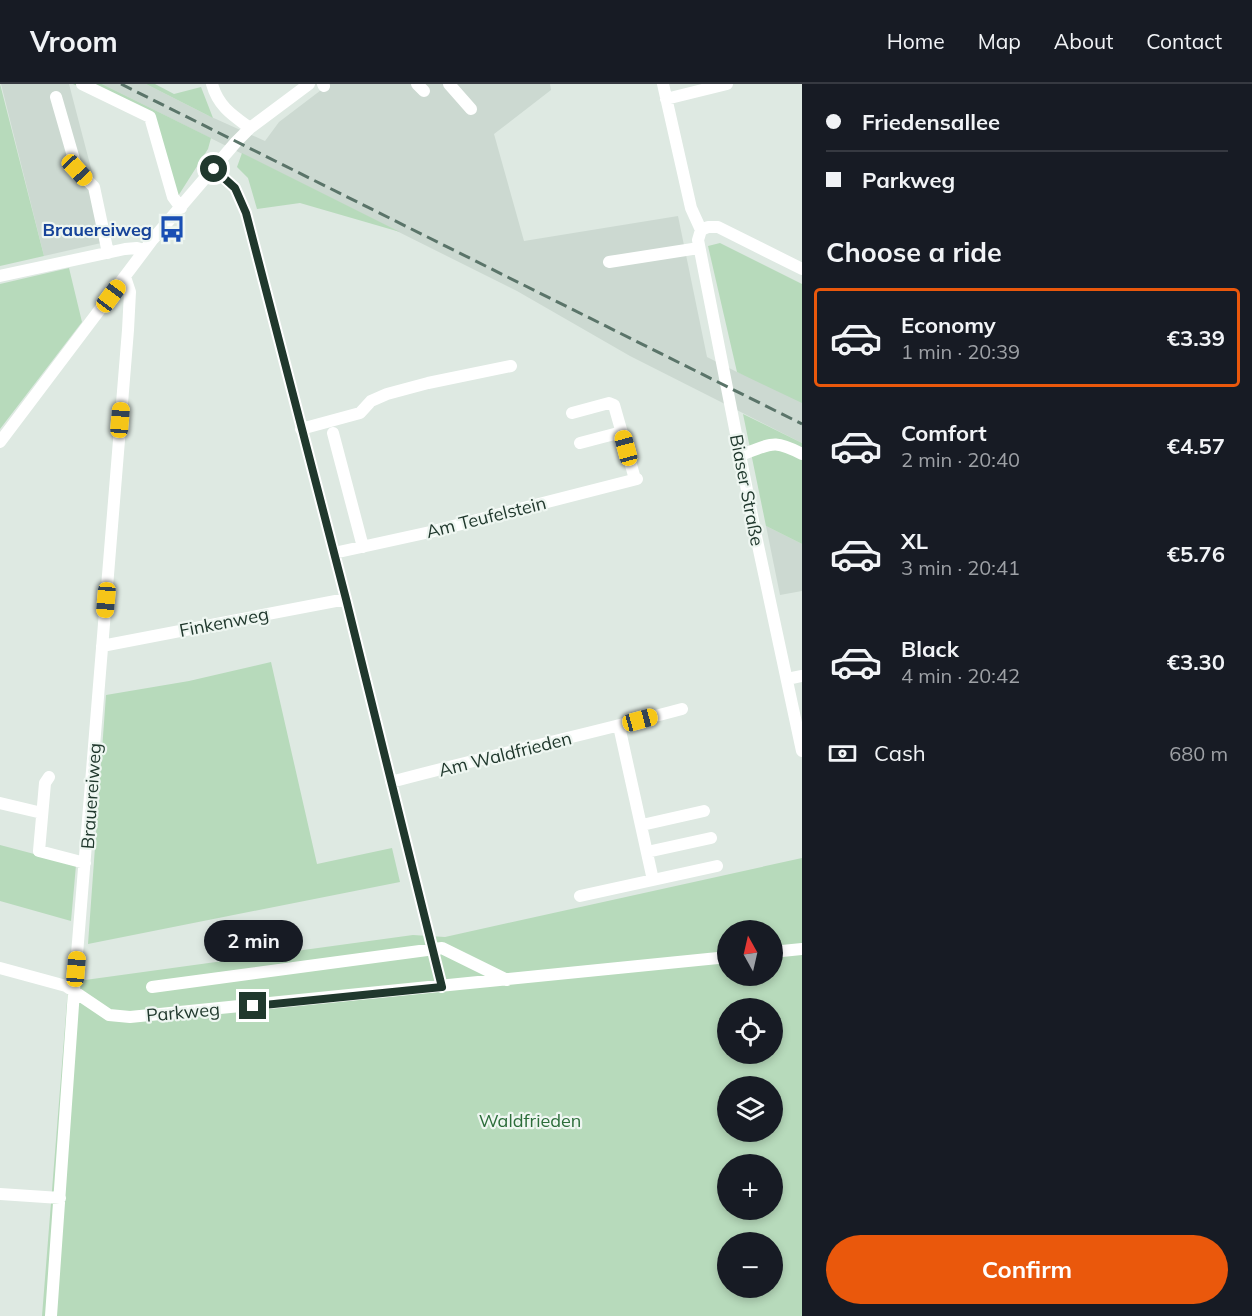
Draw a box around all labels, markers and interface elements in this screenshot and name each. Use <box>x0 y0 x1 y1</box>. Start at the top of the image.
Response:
text: Vroom <box>30 24 118 59</box>
text: Home <box>887 28 945 54</box>
text: Map <box>978 28 1021 54</box>
text: About <box>1054 28 1113 54</box>
text: Contact <box>1146 28 1222 54</box>
text: Friedensallee <box>862 108 1000 136</box>
car <box>58 151 96 189</box>
route start <box>200 155 227 182</box>
text: Parkweg <box>862 166 955 194</box>
bus stop icon: Brauereiweg <box>157 214 187 244</box>
place label: Brauereiweg <box>43 218 152 241</box>
text: Choose a ride <box>826 235 1002 269</box>
car <box>93 276 129 316</box>
icon: car <box>829 311 883 365</box>
text: Economy <box>901 311 996 339</box>
text: €3.39 <box>1167 324 1225 352</box>
text: 1 min · 20:39 <box>901 339 1020 364</box>
car <box>109 401 131 439</box>
icon: car <box>829 419 883 473</box>
text: Comfort <box>901 419 987 447</box>
car <box>613 428 639 468</box>
street label: Biaser Straße <box>725 432 769 548</box>
text: €4.57 <box>1167 432 1225 460</box>
text: 2 min · 20:40 <box>901 447 1020 472</box>
street label: Am Teufelstein <box>424 491 548 543</box>
icon: car <box>829 527 883 581</box>
text: XL <box>901 527 928 555</box>
text: €5.76 <box>1167 540 1225 568</box>
text: 3 min · 20:41 <box>901 555 1020 580</box>
car <box>95 581 117 619</box>
street label: Finkenweg <box>177 602 271 642</box>
icon: car <box>829 635 883 689</box>
text: Black <box>901 635 959 663</box>
text: €3.30 <box>1167 648 1225 676</box>
text: 4 min · 20:42 <box>901 663 1020 688</box>
car <box>620 707 660 733</box>
street label: Am Waldfrieden <box>436 726 574 782</box>
icon: cash <box>826 737 859 770</box>
text: Cash <box>874 739 926 767</box>
text: 680 m <box>1169 741 1228 766</box>
street label: Brauereiweg <box>76 742 106 850</box>
callout: 2 min <box>204 919 302 961</box>
north arrow <box>717 920 783 986</box>
map controls <box>717 920 783 1298</box>
text: 2 min <box>227 928 280 953</box>
car <box>65 950 87 988</box>
route end <box>239 992 266 1019</box>
street label: Parkweg <box>145 997 221 1027</box>
button: locate <box>717 998 783 1064</box>
button: layers <box>717 1076 783 1142</box>
park label: Waldfrieden <box>479 1109 581 1132</box>
button: + <box>717 1154 783 1220</box>
button: − <box>717 1232 783 1298</box>
button: Confirm <box>826 1235 1228 1304</box>

